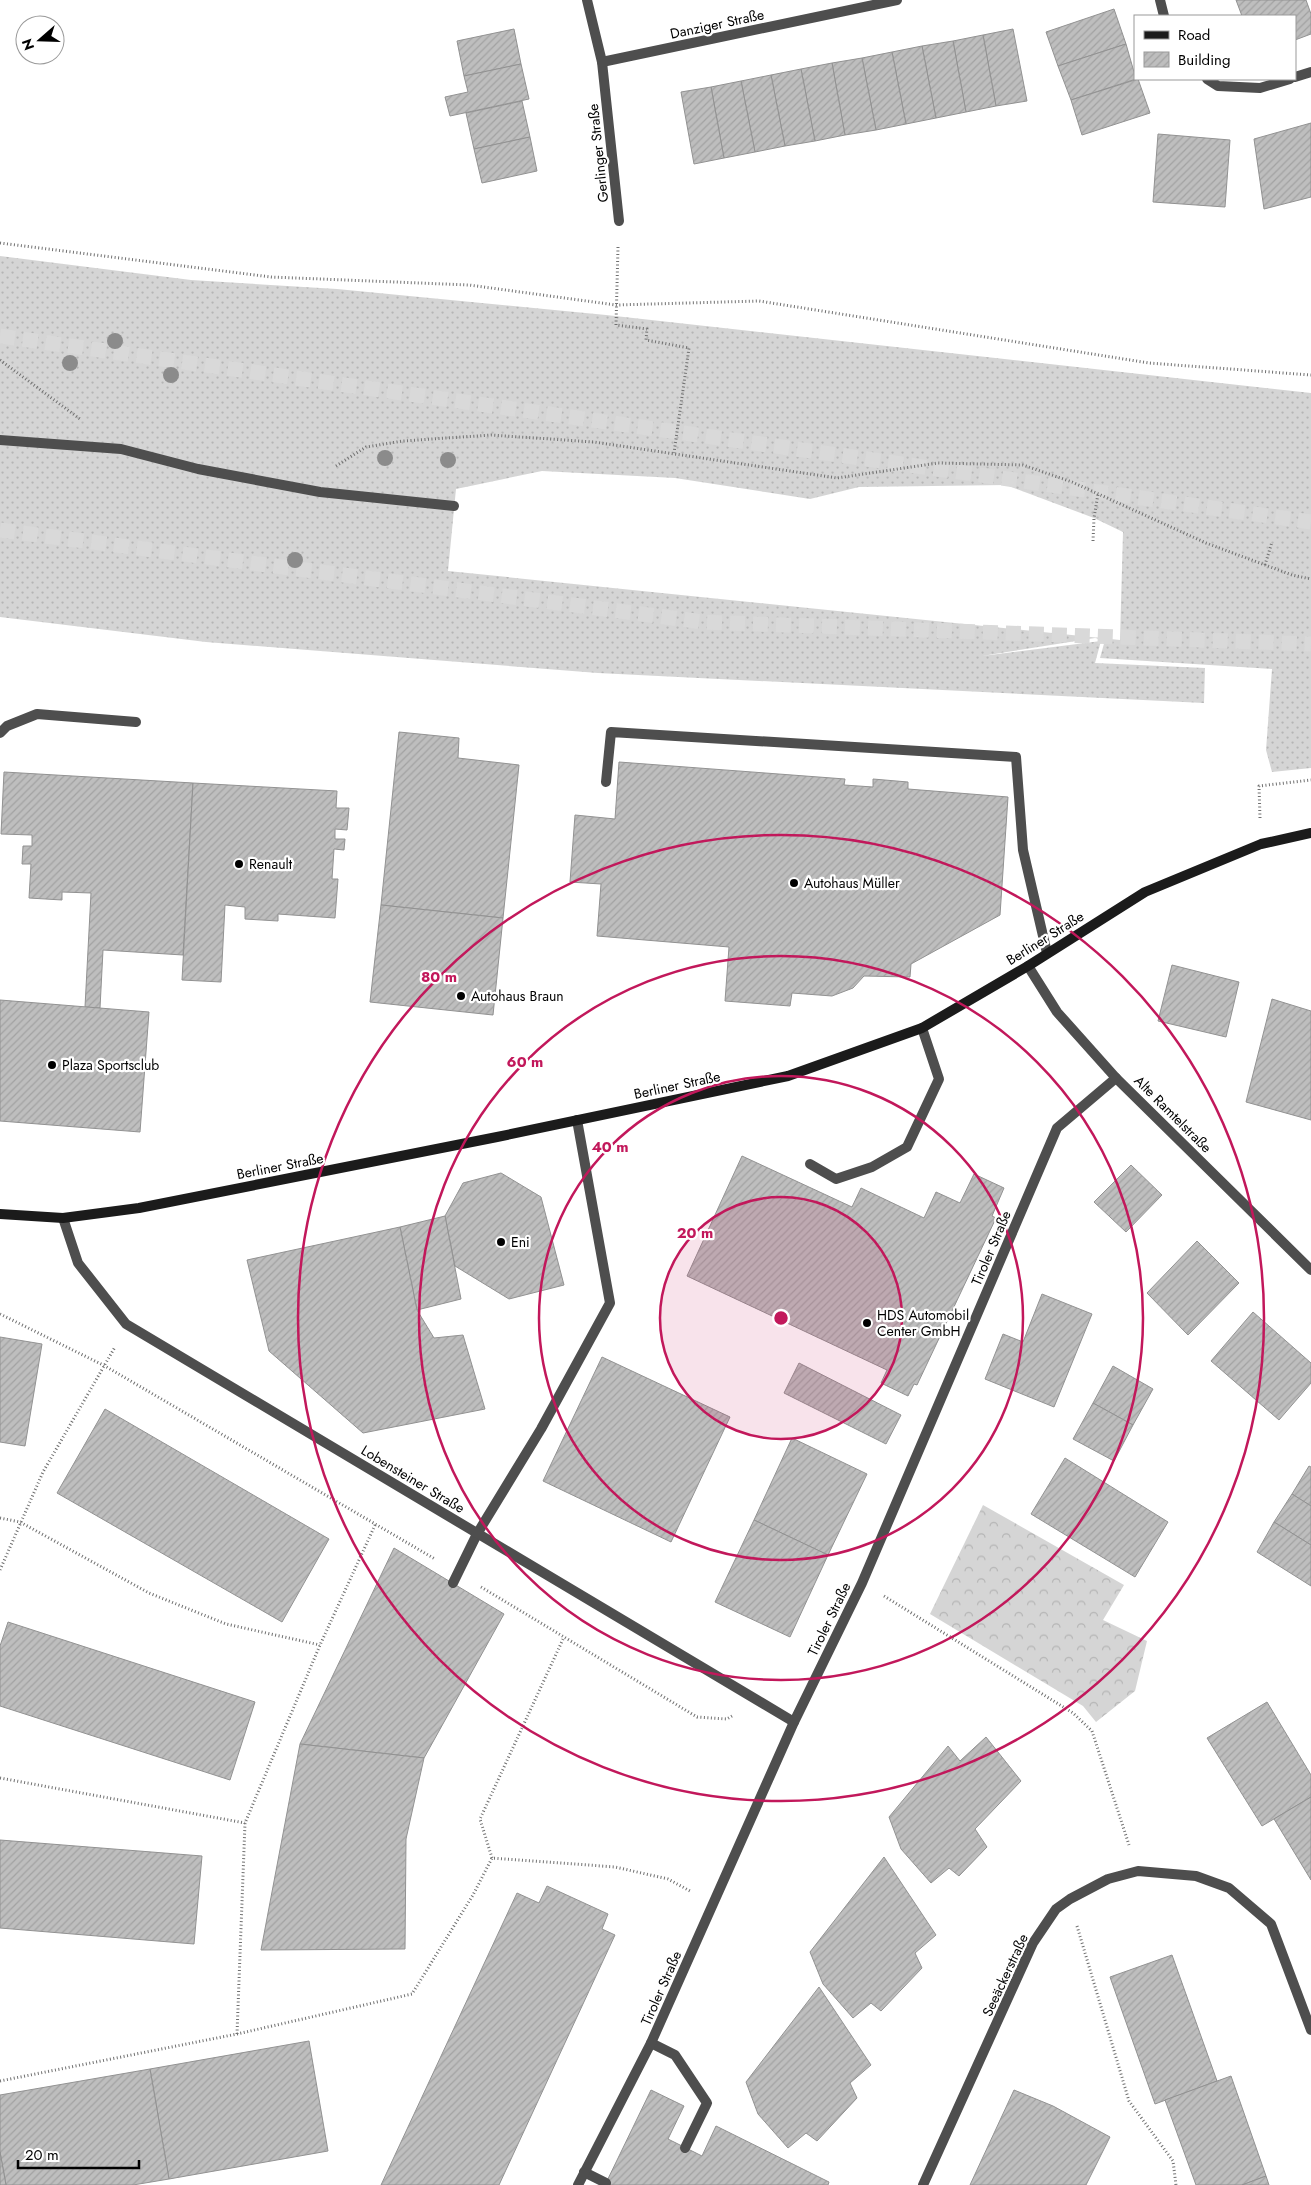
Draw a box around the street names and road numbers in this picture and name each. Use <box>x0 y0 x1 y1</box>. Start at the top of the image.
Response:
street label: Danziger Straße <box>668 4 766 44</box>
street label: Gerlinger Straße <box>583 103 613 203</box>
street label: Berliner Straße <box>1002 906 1088 970</box>
street label: Berliner Straße <box>632 1066 722 1104</box>
street label: Alte Ramtelstraße <box>1130 1071 1216 1157</box>
street label: Berliner Straße <box>235 1148 325 1184</box>
street label: Tiroler Straße <box>966 1207 1016 1289</box>
street label: Lobensteiner Straße <box>357 1440 469 1518</box>
street label: Tiroler Straße <box>803 1579 855 1659</box>
street label: Seeäckerstraße <box>977 1930 1033 2020</box>
street label: Tiroler Straße <box>636 1948 686 2028</box>

